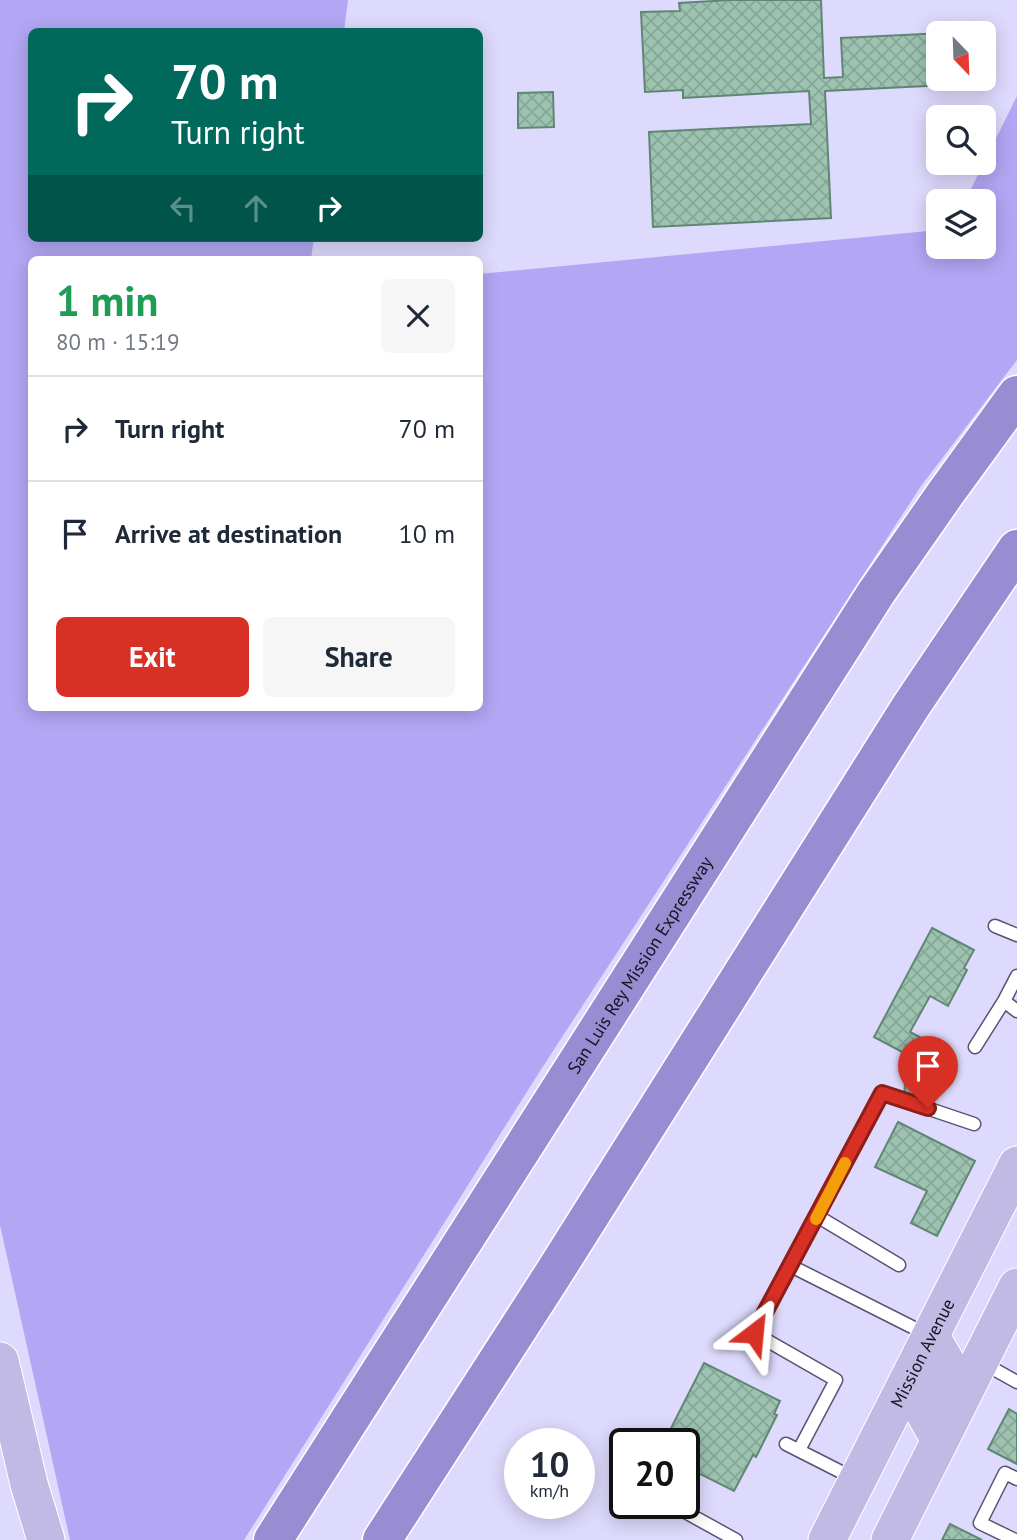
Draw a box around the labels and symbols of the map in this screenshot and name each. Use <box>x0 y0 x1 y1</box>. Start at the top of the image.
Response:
north arrow <box>926 21 996 91</box>
street label: San Luis Rey Mission Expressway <box>562 851 717 1078</box>
pin <box>898 1036 958 1108</box>
street label: Mission Avenue <box>885 1294 959 1411</box>
position arrow <box>717 1296 791 1370</box>
speed limit sign: 20 <box>609 1428 700 1519</box>

